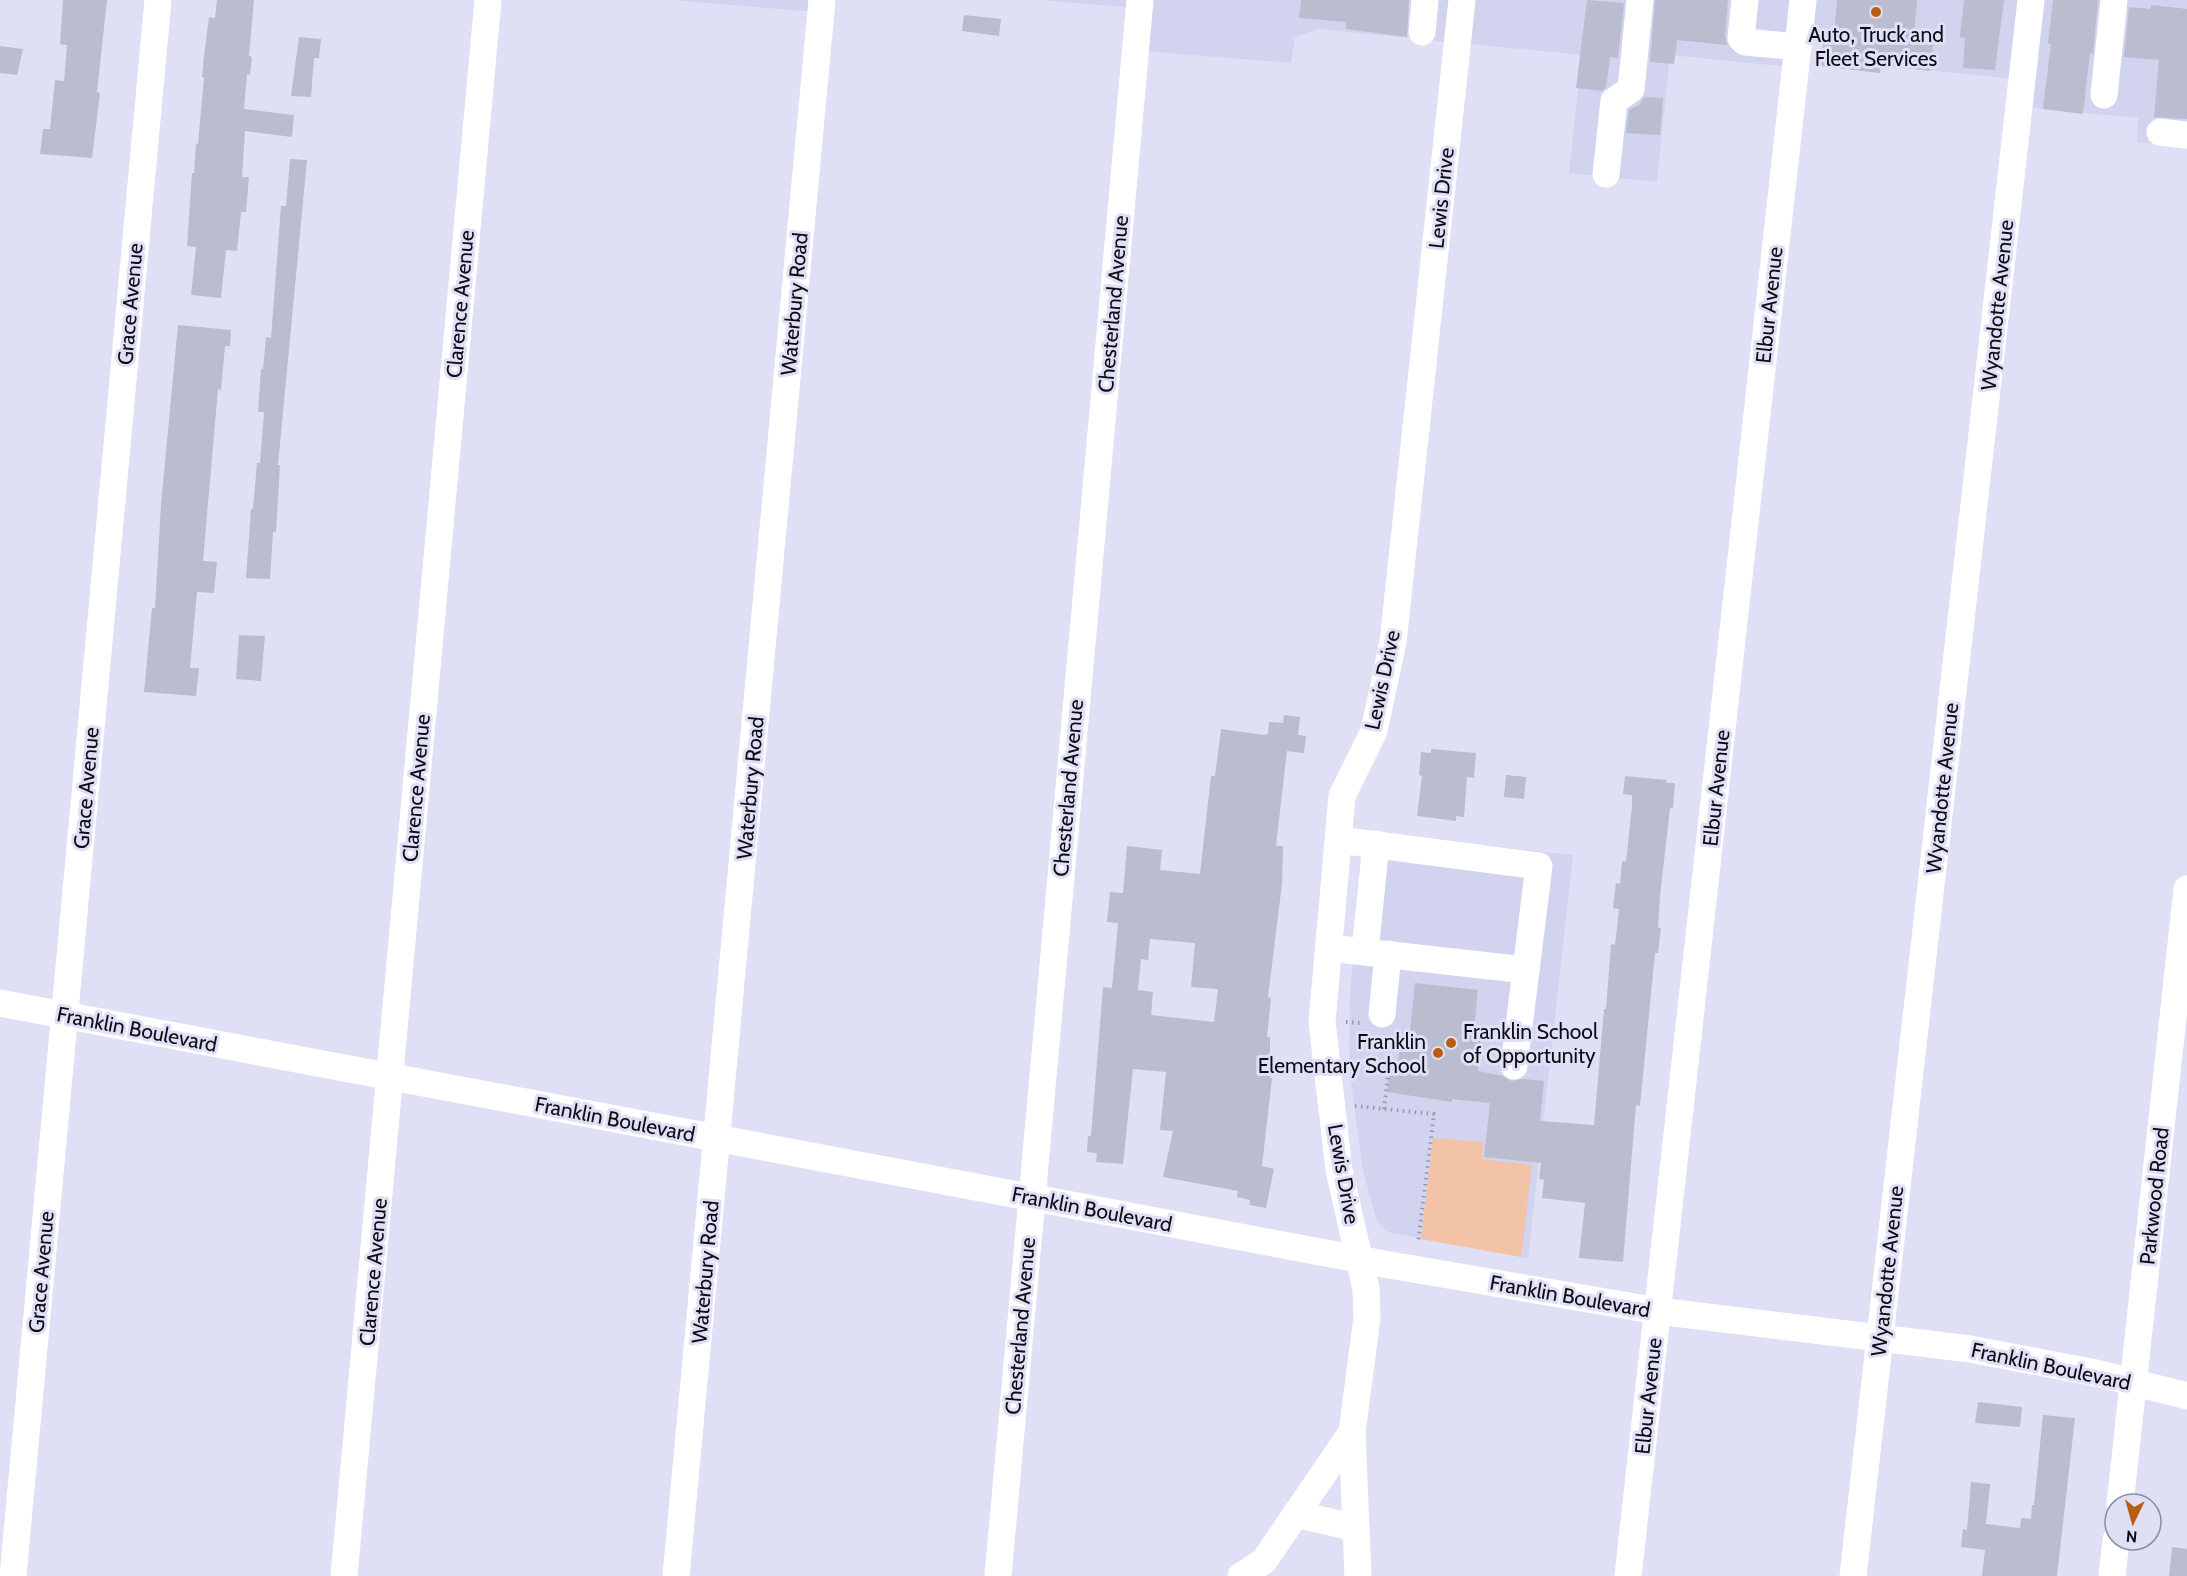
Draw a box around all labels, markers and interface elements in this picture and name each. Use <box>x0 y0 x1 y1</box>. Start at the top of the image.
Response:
marker: Auto, Truck and Fleet Services <box>1869 5 1883 19</box>
place label: Auto, Truck and Fleet Services <box>1808 22 1944 71</box>
street label: Lewis Drive <box>1423 146 1459 250</box>
street label: Chesterland Avenue <box>1093 214 1133 394</box>
street label: Wyandotte Avenue <box>1976 218 2018 391</box>
street label: Clarence Avenue <box>441 229 479 379</box>
street label: Waterbury Road <box>775 231 813 377</box>
street label: Grace Avenue <box>112 242 148 366</box>
street label: Elbur Avenue <box>1750 245 1788 365</box>
street label: Lewis Drive <box>1359 628 1405 732</box>
street label: Chesterland Avenue <box>1048 698 1088 878</box>
street label: Wyandotte Avenue <box>1921 701 1963 874</box>
street label: Clarence Avenue <box>397 713 435 863</box>
street label: Waterbury Road <box>731 715 769 861</box>
street label: Grace Avenue <box>68 726 104 850</box>
street label: Elbur Avenue <box>1697 728 1735 848</box>
street label: Franklin Boulevard <box>55 1001 219 1057</box>
place label: Franklin School of Opportunity <box>1463 1019 1598 1068</box>
place label: Franklin Elementary School <box>1258 1029 1426 1078</box>
marker: Franklin School of Opportunity <box>1444 1036 1458 1050</box>
marker: Franklin Elementary School <box>1431 1046 1445 1060</box>
street label: Franklin Boulevard <box>533 1091 697 1147</box>
street label: Lewis Drive <box>1323 1122 1365 1226</box>
street label: Parkwood Road <box>2134 1126 2174 1266</box>
street label: Franklin Boulevard <box>1010 1181 1174 1237</box>
street label: Wyandotte Avenue <box>1866 1184 1908 1357</box>
street label: Clarence Avenue <box>354 1197 392 1347</box>
street label: Waterbury Road <box>686 1199 724 1345</box>
street label: Grace Avenue <box>23 1210 59 1334</box>
street label: Chesterland Avenue <box>1000 1236 1040 1416</box>
street label: Franklin Boulevard <box>1488 1270 1652 1322</box>
street label: Elbur Avenue <box>1629 1336 1667 1456</box>
street label: Franklin Boulevard <box>1969 1337 2133 1395</box>
north arrow <box>2103 1492 2163 1552</box>
text: N <box>2125 1526 2138 1546</box>

